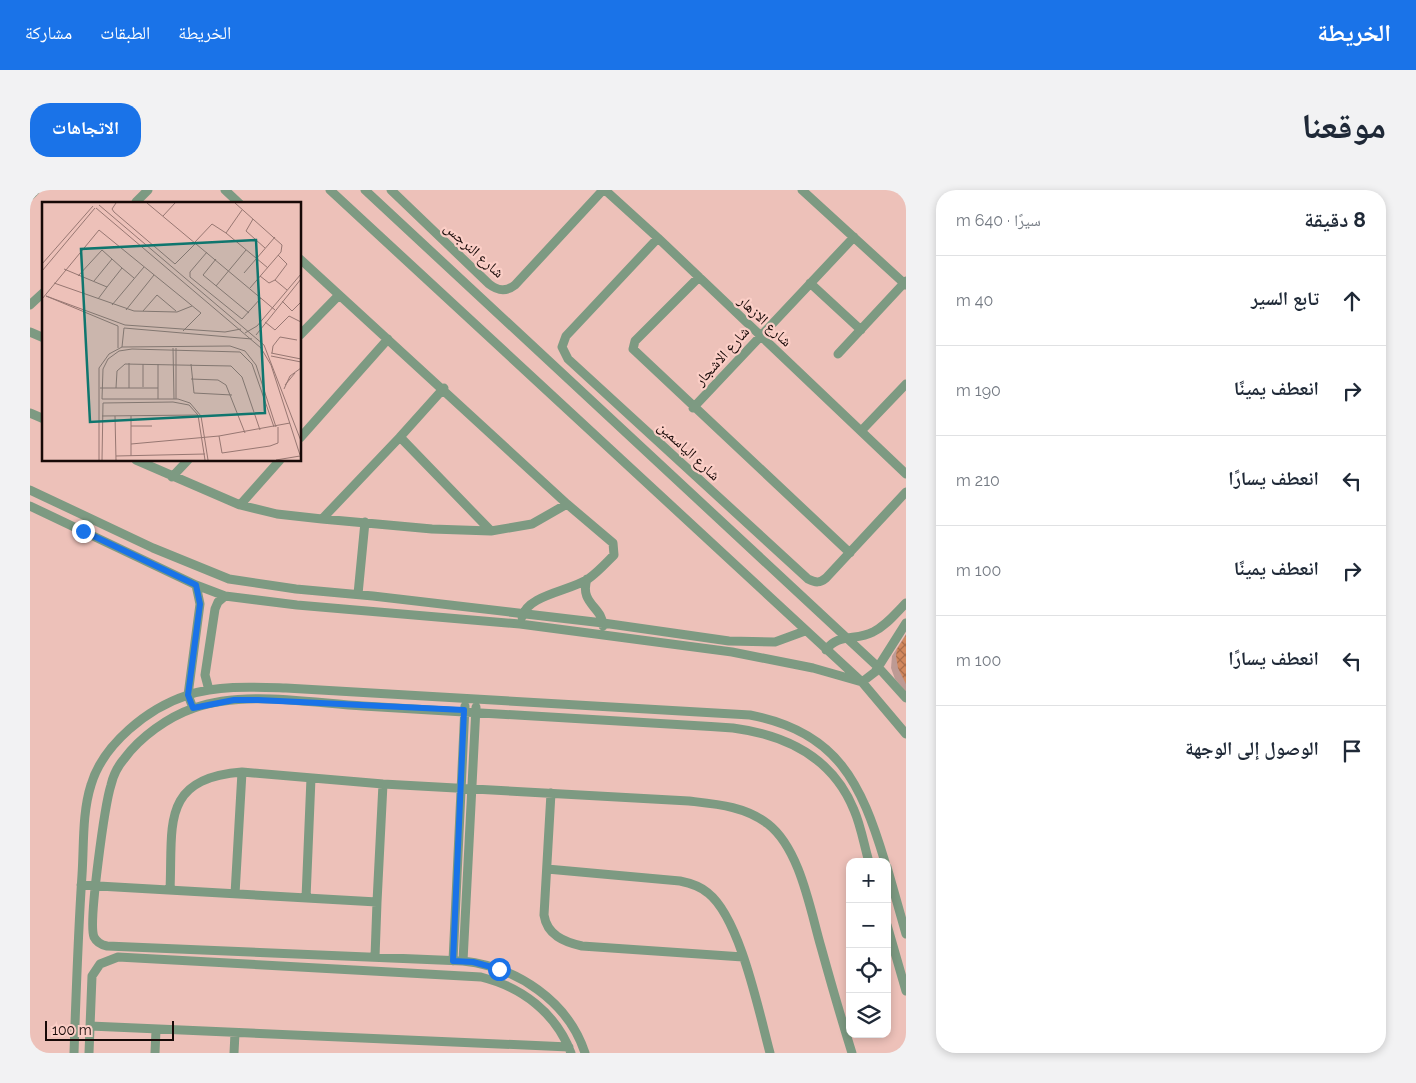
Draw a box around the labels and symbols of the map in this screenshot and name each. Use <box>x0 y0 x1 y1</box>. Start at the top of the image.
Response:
inset map <box>42 202 301 461</box>
street label: شارع النرجس <box>440 218 508 282</box>
street label: شارع الازهار <box>733 291 796 351</box>
street label: شارع الاشجار <box>690 323 754 391</box>
street label: شارع الياسمين <box>653 418 724 485</box>
route end <box>72 520 95 543</box>
route start <box>488 958 511 981</box>
scale bar <box>45 1018 174 1041</box>

